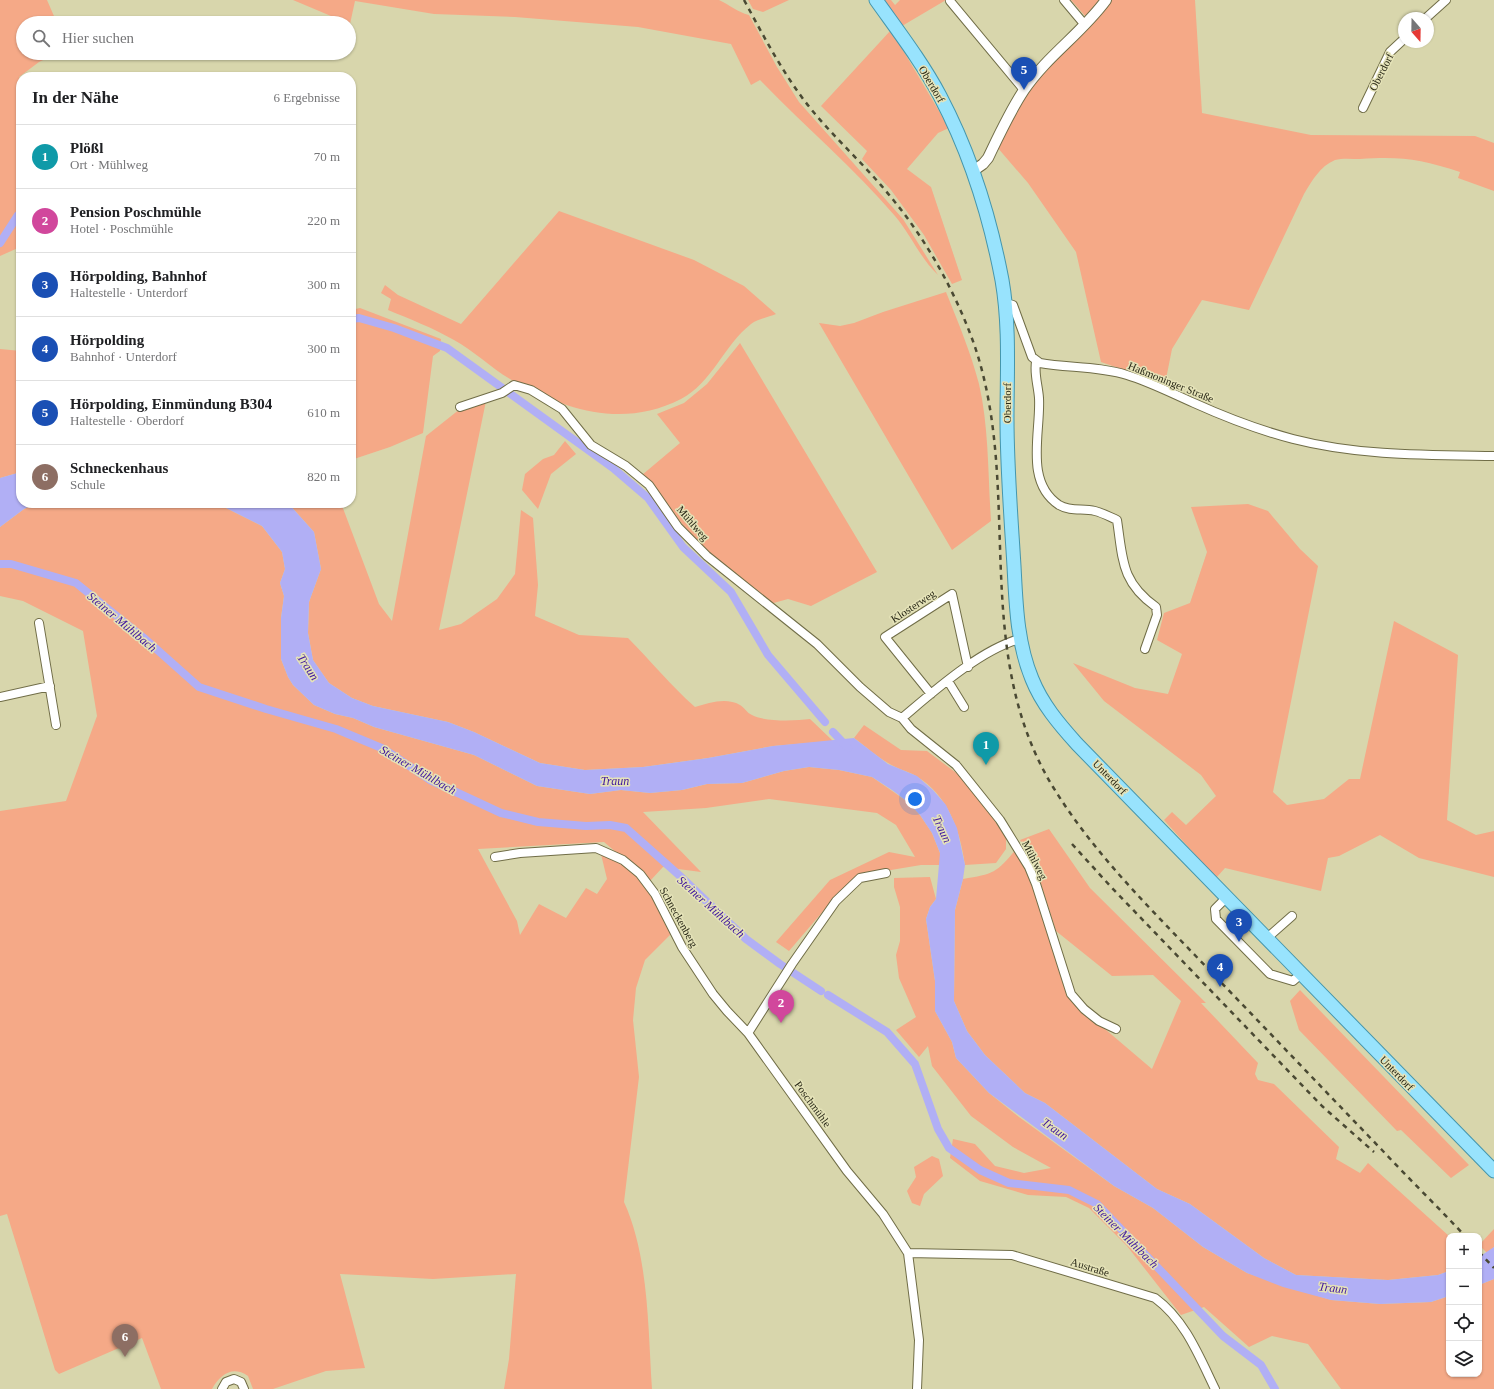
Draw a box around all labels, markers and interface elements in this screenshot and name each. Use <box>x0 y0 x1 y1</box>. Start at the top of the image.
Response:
north arrow <box>1398 12 1434 48</box>
search box <box>16 16 356 60</box>
icon: search <box>30 27 52 49</box>
text: Hier suchen <box>62 30 134 46</box>
street label: Oberdorf <box>1366 51 1396 93</box>
pin: 5 <box>1011 57 1037 90</box>
street label: Oberdorf <box>916 64 948 105</box>
text: In der Nähe <box>32 88 119 107</box>
text: 6 Ergebnisse <box>273 90 340 105</box>
text: Plößl <box>70 140 103 156</box>
text: 1 <box>42 149 48 164</box>
text: 70 m <box>314 149 340 164</box>
text: Ort · Mühlweg <box>70 157 148 172</box>
text: Pension Poschmühle <box>70 204 201 220</box>
text: 2 <box>42 213 48 228</box>
text: 220 m <box>307 213 340 228</box>
text: Hotel · Poschmühle <box>70 221 173 236</box>
text: Hörpolding, Bahnhof <box>70 268 207 284</box>
text: 3 <box>42 277 48 292</box>
text: 300 m <box>307 277 340 292</box>
text: Haltestelle · Unterdorf <box>70 285 188 300</box>
text: Hörpolding <box>70 332 144 348</box>
text: 4 <box>42 341 48 356</box>
text: 300 m <box>307 341 340 356</box>
text: Bahnhof · Unterdorf <box>70 349 177 364</box>
street label: Haßmoninger Straße <box>1126 359 1216 405</box>
street label: Oberdorf <box>1001 383 1013 423</box>
text: Hörpolding, Einmündung B304 <box>70 396 272 412</box>
text: 5 <box>42 405 48 420</box>
text: 610 m <box>307 405 340 420</box>
text: Haltestelle · Oberdorf <box>70 413 184 428</box>
text: Schneckenhaus <box>70 460 168 476</box>
text: 6 <box>42 469 48 484</box>
text: 820 m <box>307 469 340 484</box>
text: Schule <box>70 477 105 492</box>
street label: Mühlweg <box>675 503 712 543</box>
street label: Klosterweg <box>888 587 938 625</box>
water label: Steiner Mühlbach <box>85 589 159 655</box>
water label: Traun <box>294 651 322 683</box>
pin: 1 <box>973 732 999 765</box>
water label: Steiner Mühlbach <box>377 743 459 797</box>
street label: Unterdorf <box>1091 757 1130 797</box>
water label: Traun <box>601 774 629 788</box>
your location <box>905 789 925 809</box>
water label: Traun <box>930 813 954 845</box>
street label: Mühlweg <box>1020 838 1050 882</box>
water label: Steiner Mühlbach <box>674 873 748 941</box>
street label: Schneckenberg <box>658 885 701 950</box>
pin: 3 <box>1226 909 1252 942</box>
pin: 4 <box>1207 954 1233 987</box>
pin: 2 <box>768 990 794 1023</box>
street label: Unterdorf <box>1378 1053 1417 1093</box>
street label: Poschmühle <box>792 1079 834 1129</box>
water label: Traun <box>1039 1115 1071 1143</box>
water label: Steiner Mühlbach <box>1091 1201 1161 1271</box>
map controls <box>1446 1233 1482 1377</box>
button: + <box>1446 1233 1482 1269</box>
street label: Austraße <box>1069 1255 1111 1279</box>
button: − <box>1446 1269 1482 1305</box>
water label: Traun <box>1318 1279 1348 1297</box>
button: locate <box>1446 1305 1482 1341</box>
pin: 6 <box>112 1324 138 1357</box>
button: layers <box>1446 1341 1482 1377</box>

